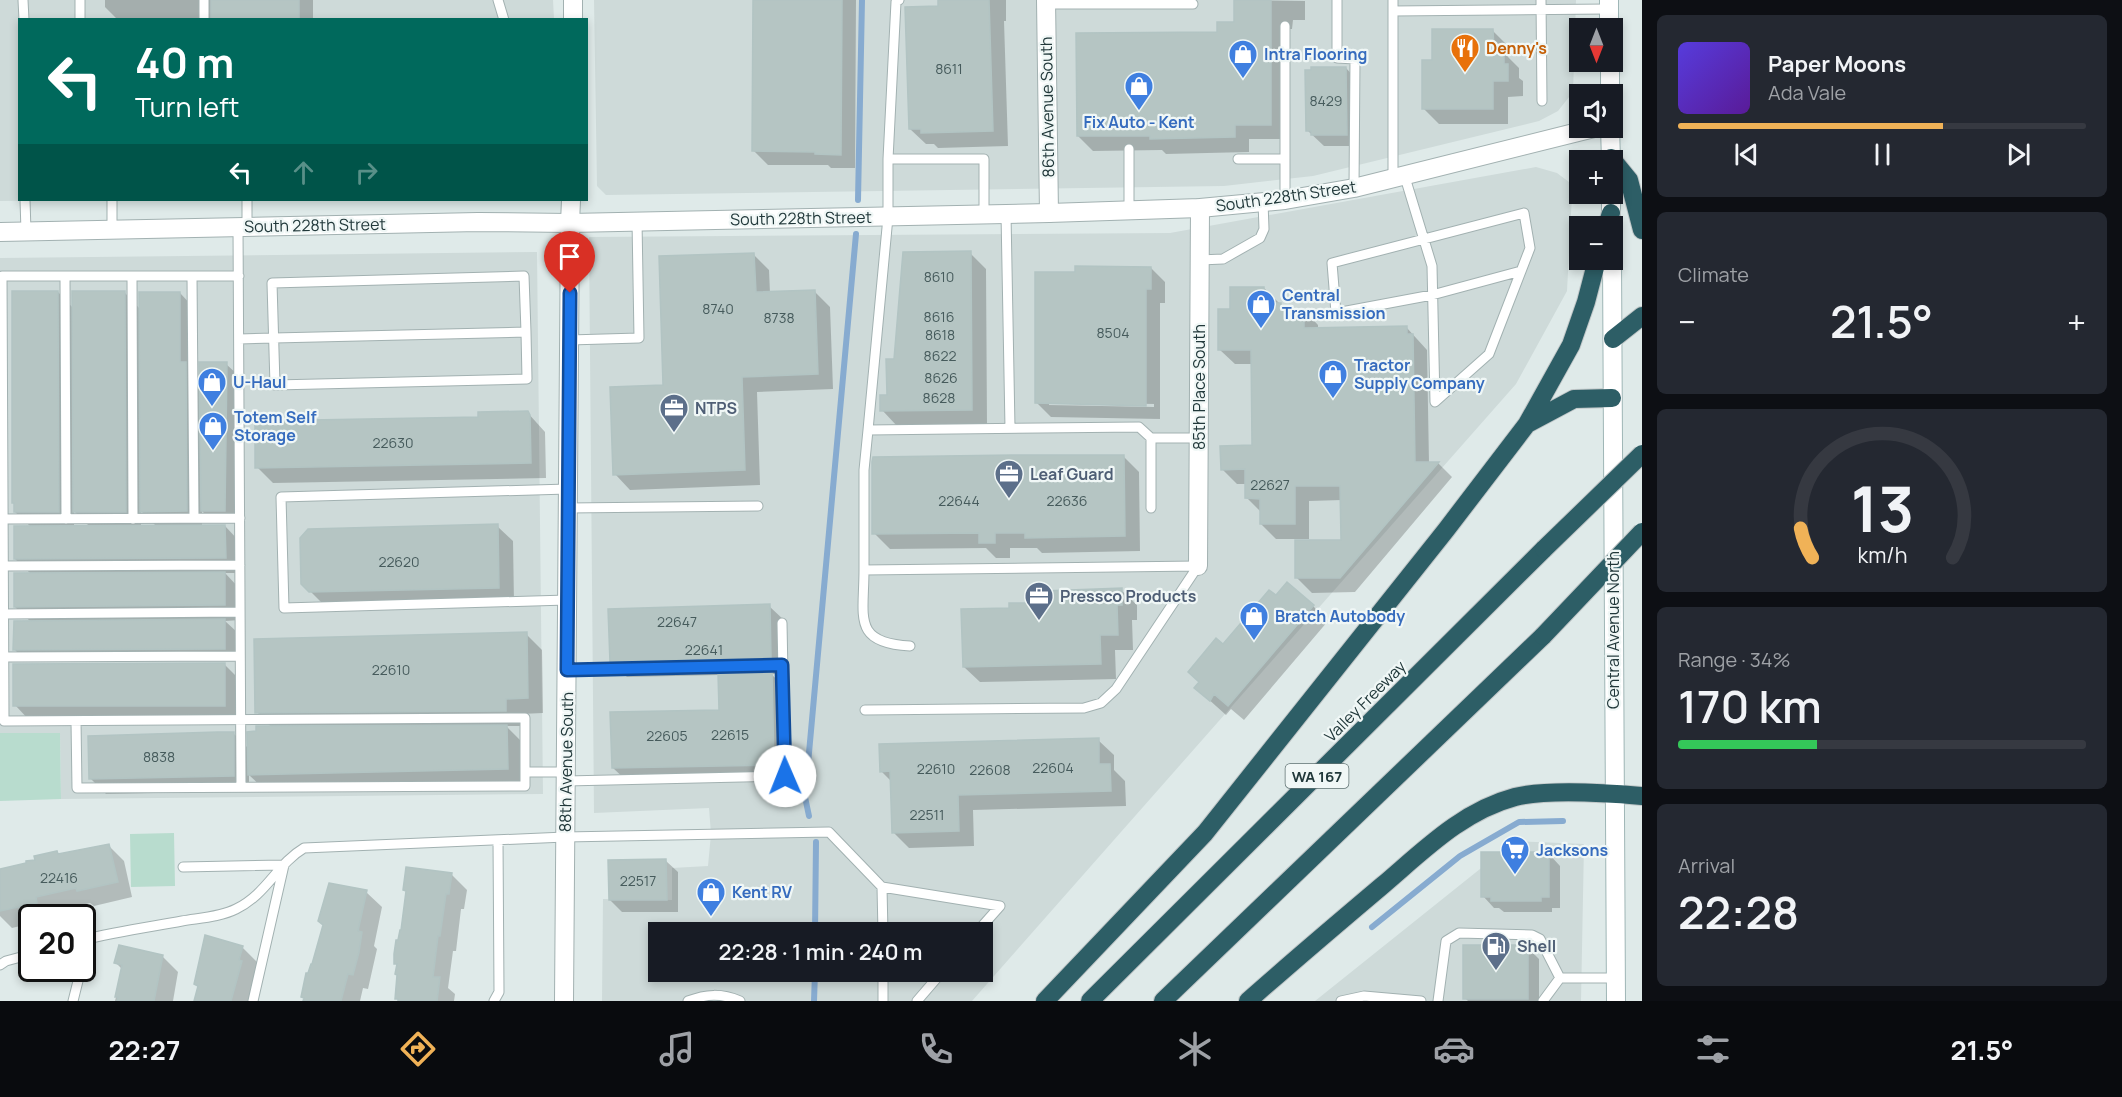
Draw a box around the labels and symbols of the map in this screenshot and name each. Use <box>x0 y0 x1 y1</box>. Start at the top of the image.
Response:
north arrow <box>1569 18 1623 72</box>
restaurant icon: Denny's <box>1449 32 1481 74</box>
street label: 86th Avenue South <box>1035 36 1059 178</box>
place label: Denny's <box>1486 37 1547 59</box>
shop icon: Intra Flooring <box>1227 38 1259 80</box>
place label: Intra Flooring <box>1264 43 1367 65</box>
house number: 8611 <box>935 59 963 78</box>
shop icon: Fix Auto - Kent <box>1123 70 1155 112</box>
house number: 8429 <box>1309 91 1343 110</box>
place label: Fix Auto - Kent <box>1083 111 1195 133</box>
street label: South 228th Street <box>1214 175 1358 217</box>
street label: South 228th Street <box>730 206 872 230</box>
street label: South 228th Street <box>244 213 386 237</box>
pin <box>544 231 595 293</box>
house number: 8610 <box>924 267 954 286</box>
place label: Central Transmission <box>1282 284 1386 324</box>
shop icon: Central Transmission <box>1245 288 1277 330</box>
house number: 8740 <box>702 299 734 318</box>
house number: 8616 <box>924 307 954 326</box>
house number: 8738 <box>763 308 795 327</box>
house number: 8504 <box>1096 323 1130 342</box>
street label: 85th Place South <box>1188 324 1210 450</box>
house number: 8618 <box>925 325 955 344</box>
house number: 8622 <box>924 346 956 365</box>
place label: Tractor Supply Company <box>1354 354 1485 394</box>
shop icon: Tractor Supply Company <box>1317 358 1349 400</box>
shop icon: U-Haul <box>196 366 228 408</box>
house number: 8626 <box>924 368 958 387</box>
place label: U-Haul <box>233 371 287 393</box>
house number: 8628 <box>923 388 955 407</box>
office icon: NTPS <box>658 392 690 434</box>
place label: NTPS <box>695 397 737 419</box>
place label: Totem Self Storage <box>234 406 316 446</box>
shop icon: Totem Self Storage <box>197 410 229 452</box>
house number: 22630 <box>373 433 413 452</box>
office icon: Leaf Guard <box>993 458 1025 500</box>
place label: Leaf Guard <box>1030 463 1114 485</box>
house number: 22627 <box>1250 475 1290 494</box>
house number: 22644 <box>938 491 980 510</box>
house number: 22636 <box>1046 491 1088 510</box>
street label: Central Avenue North <box>1602 551 1624 709</box>
house number: 22620 <box>378 552 420 571</box>
office icon: Pressco Products <box>1023 580 1055 622</box>
place label: Pressco Products <box>1060 585 1197 607</box>
shop icon: Bratch Autobody <box>1238 600 1270 642</box>
place label: Bratch Autobody <box>1275 605 1405 627</box>
house number: 22647 <box>657 612 697 631</box>
house number: 22641 <box>685 640 723 659</box>
street label: Valley Freeway <box>1319 655 1411 747</box>
house number: 22610 <box>372 660 410 679</box>
street label: 88th Avenue South <box>554 692 578 832</box>
house number: 22615 <box>711 725 749 744</box>
house number: 22605 <box>646 726 688 745</box>
position arrow <box>753 744 817 808</box>
house number: 8838 <box>143 747 175 766</box>
house number: 22604 <box>1032 758 1074 777</box>
house number: 22610 <box>917 759 955 778</box>
house number: 22608 <box>969 760 1011 779</box>
road number: WA 167 <box>1286 764 1348 788</box>
house number: 22511 <box>910 805 944 824</box>
supermarket icon: Jacksons <box>1499 834 1531 876</box>
place label: Jacksons <box>1536 839 1608 861</box>
house number: 22416 <box>40 868 78 887</box>
house number: 22517 <box>620 871 656 890</box>
shop icon: Kent RV <box>695 876 727 918</box>
place label: Kent RV <box>732 881 793 903</box>
speed limit sign: 20 <box>18 904 96 982</box>
fuel station icon: Shell <box>1480 930 1512 972</box>
place label: Shell <box>1517 935 1556 957</box>

